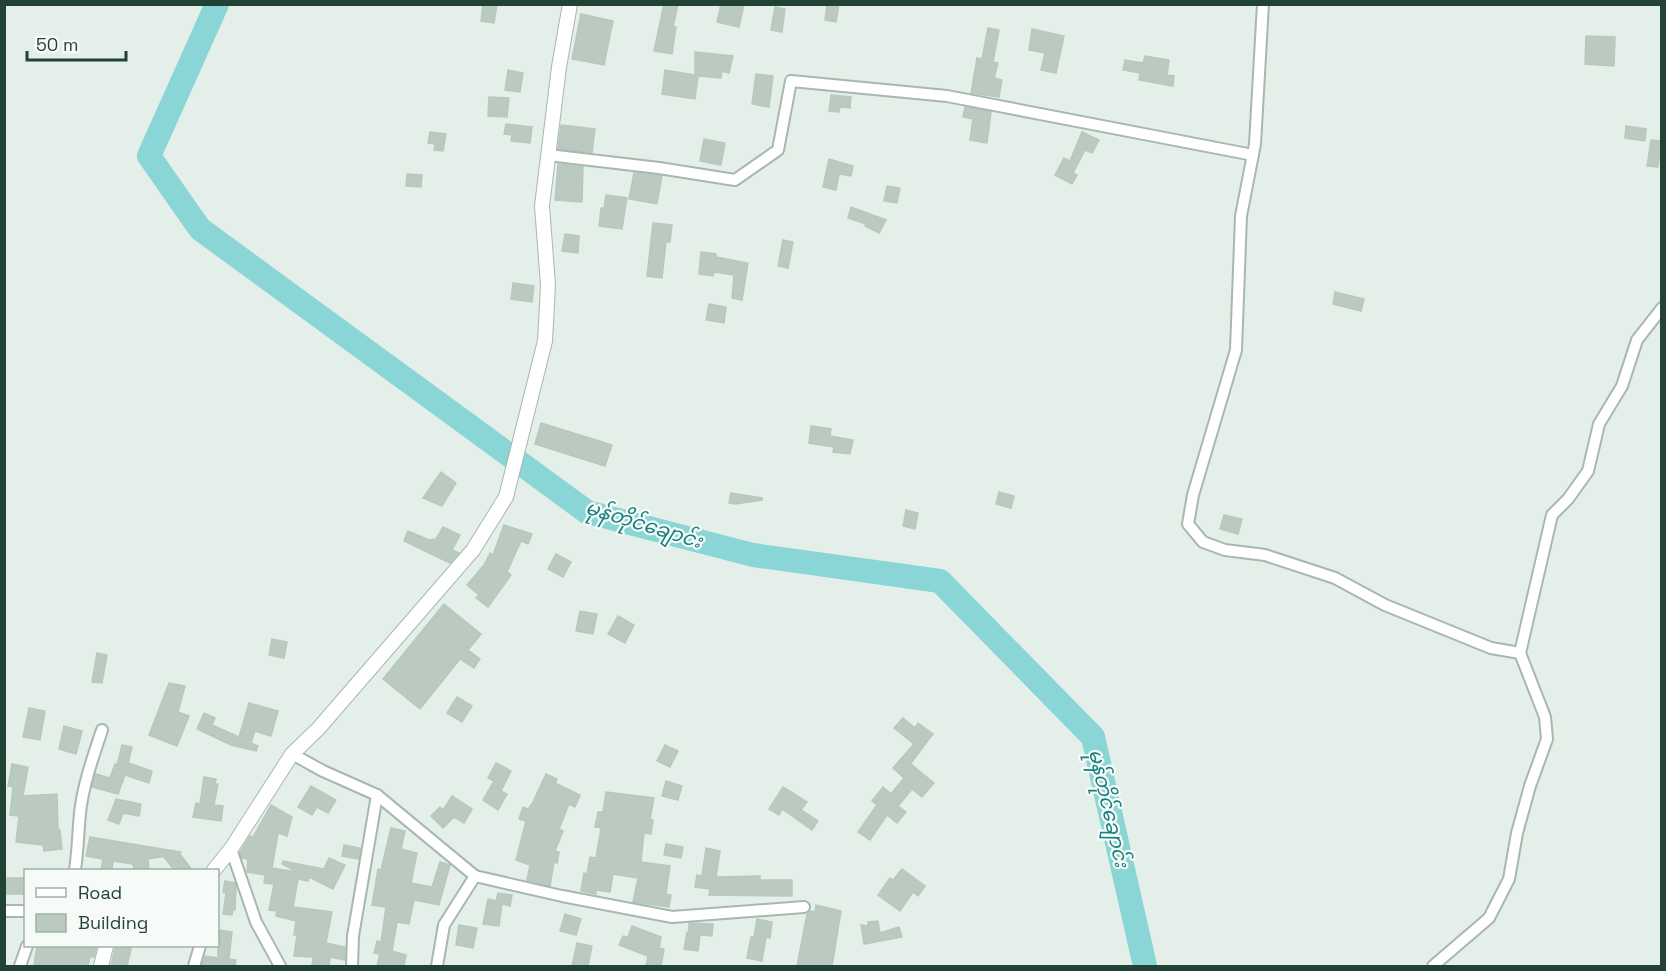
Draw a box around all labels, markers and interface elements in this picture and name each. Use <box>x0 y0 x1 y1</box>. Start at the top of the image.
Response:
scale bar <box>27 24 126 62</box>
text: 50 m <box>36 33 78 56</box>
water label: မုန်တိုင်ချောင်း <box>581 493 707 558</box>
water label: မုန်တိုင်ချောင်း <box>1079 746 1136 872</box>
legend <box>24 869 219 947</box>
text: Road <box>78 881 122 904</box>
text: Building <box>78 911 148 934</box>

